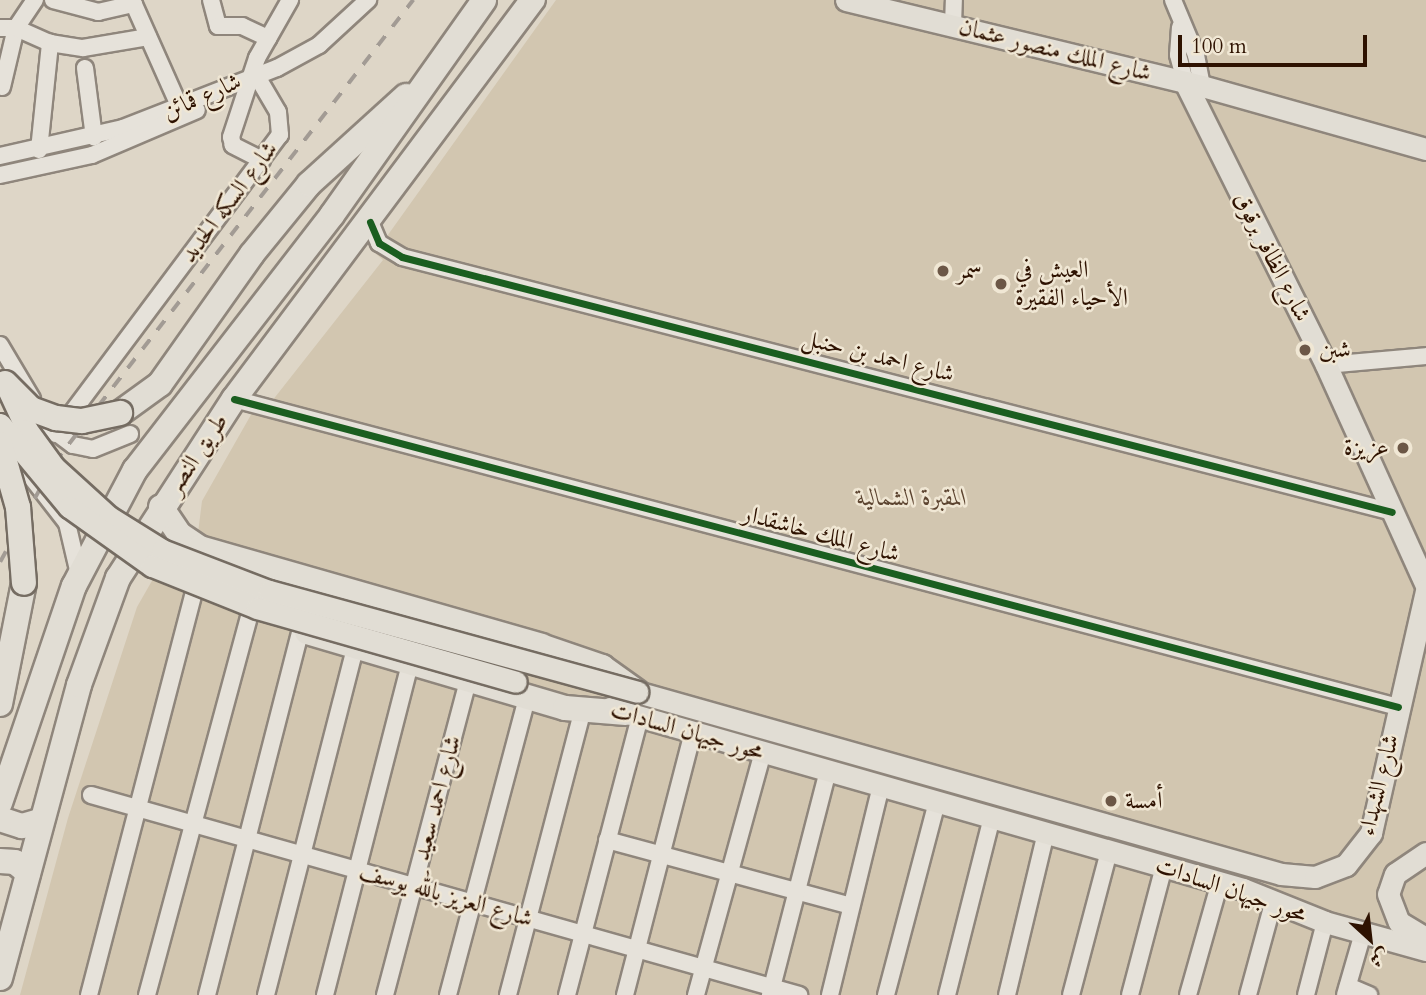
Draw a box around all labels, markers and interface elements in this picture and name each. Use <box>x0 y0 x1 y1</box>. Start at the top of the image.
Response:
street label: شارع الملك منصور عثمان <box>956 12 1154 88</box>
scale bar <box>1181 21 1370 65</box>
text: 100 m <box>1191 32 1247 61</box>
street label: شارع قمائن <box>158 67 246 127</box>
street label: شارع السكه الحديد <box>174 136 284 268</box>
street label: شارع الظافر برقوق <box>1227 188 1317 326</box>
place label: العيش في الأحياء الفقيرة <box>1015 256 1128 312</box>
place label: سمر <box>957 257 982 285</box>
marker: سمر <box>935 263 951 279</box>
marker: العيش في الأحياء الفقيرة <box>993 276 1009 292</box>
street label: شارع احمد بن حنبل <box>799 323 957 389</box>
place label: شبن <box>1319 336 1351 364</box>
marker: شبن <box>1297 342 1313 358</box>
street label: طريق النصر <box>160 408 234 500</box>
place label: عزيزة <box>1344 434 1389 462</box>
marker: عزيزة <box>1395 440 1411 456</box>
park label: المقبرة الشمالية <box>857 484 967 512</box>
street label: شارع الملك خاشقدار <box>739 499 903 569</box>
street label: محور جيهان السادات <box>607 695 767 767</box>
street label: شارع الشهداء <box>1353 731 1405 839</box>
street label: شارع احمد سعيد <box>407 732 467 864</box>
place label: أمسة <box>1125 787 1163 815</box>
marker: أمسة <box>1103 793 1119 809</box>
street label: محور جيهان السادات <box>1152 851 1310 929</box>
street label: شارع العزيز بالله يوسف <box>356 856 536 934</box>
north arrow <box>1335 904 1405 974</box>
text: ش <box>1365 942 1394 974</box>

